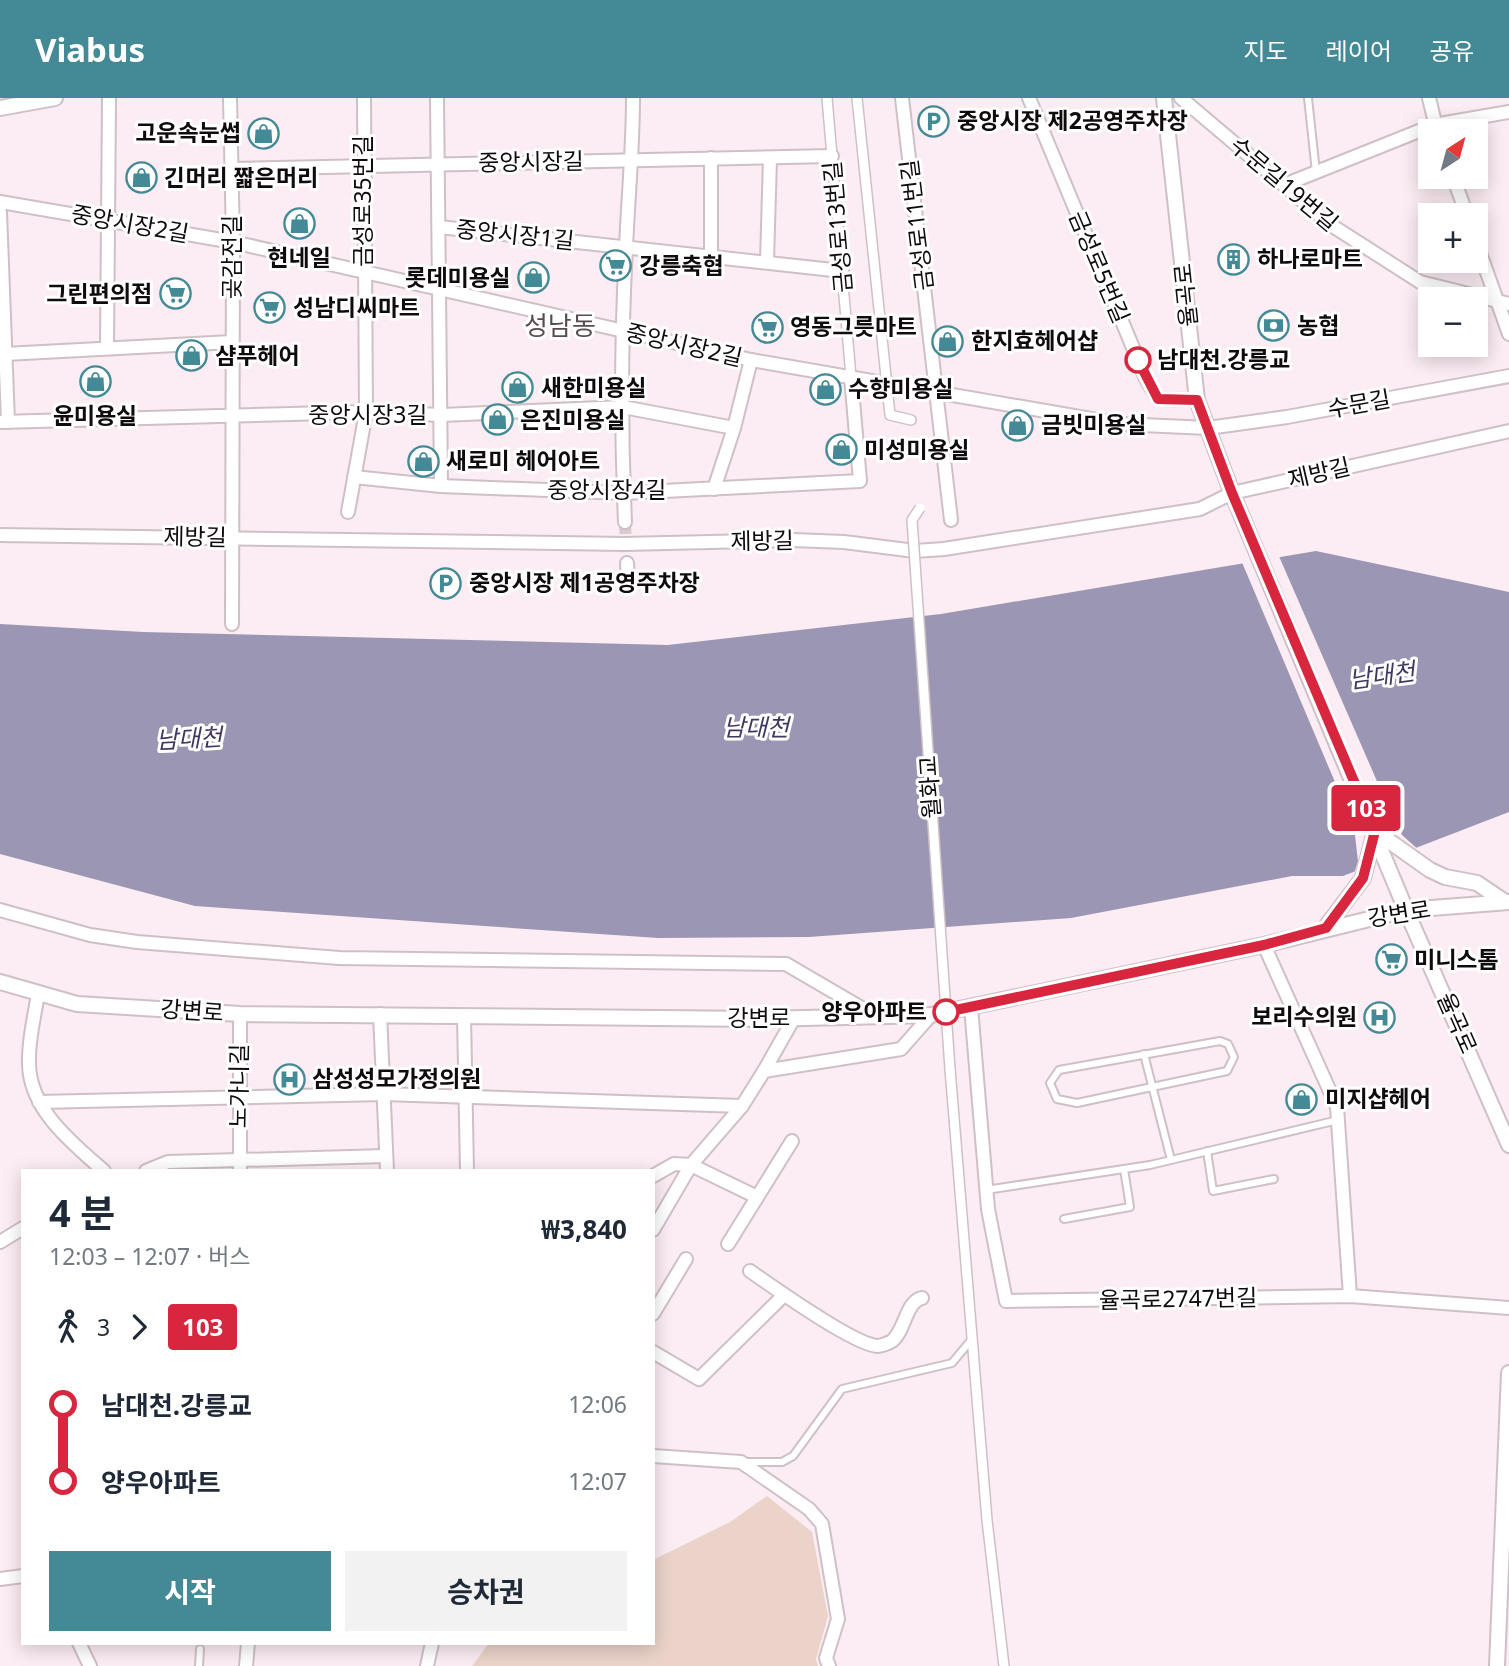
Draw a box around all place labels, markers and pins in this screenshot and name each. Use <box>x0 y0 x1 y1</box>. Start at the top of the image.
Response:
parking icon: 중앙시장 제2공영주차장 <box>917 104 951 138</box>
place label: 중앙시장 제2공영주차장 <box>957 104 1188 136</box>
place label: 고운속눈썹 <box>135 116 241 148</box>
shop icon: 고운속눈썹 <box>247 116 281 150</box>
shop icon: 긴머리 짧은머리 <box>124 161 158 195</box>
place label: 긴머리 짧은머리 <box>164 161 318 193</box>
shop icon: 현네일 <box>282 207 316 241</box>
place label: 현네일 <box>267 241 331 273</box>
building icon: 하나로마트 <box>1217 242 1251 276</box>
place label: 하나로마트 <box>1257 242 1363 274</box>
supermarket icon: 강릉축협 <box>599 249 633 283</box>
place label: 강릉축협 <box>639 249 724 281</box>
place label: 롯데미용실 <box>405 261 511 293</box>
shop icon: 롯데미용실 <box>517 261 551 295</box>
place label: 그린편의점 <box>46 277 152 309</box>
supermarket icon: 그린편의점 <box>158 277 192 311</box>
supermarket icon: 성남디씨마트 <box>253 291 287 325</box>
place label: 성남디씨마트 <box>293 291 420 323</box>
bank icon: 농협 <box>1257 309 1291 343</box>
place label: 농협 <box>1297 309 1339 341</box>
supermarket icon: 영동그릇마트 <box>750 310 784 344</box>
place label: 영동그릇마트 <box>790 310 917 342</box>
shop icon: 한지효헤어샵 <box>931 324 965 358</box>
place label: 한지효헤어샵 <box>971 324 1098 356</box>
shop icon: 샴푸헤어 <box>175 339 209 373</box>
place label: 샴푸헤어 <box>215 339 300 371</box>
place label: 남대천.강릉교 <box>1157 343 1290 375</box>
marker: 남대천.강릉교 <box>1125 347 1151 373</box>
shop icon: 윤미용실 <box>78 365 112 399</box>
shop icon: 새한미용실 <box>501 371 535 405</box>
place label: 새한미용실 <box>541 371 647 403</box>
shop icon: 수향미용실 <box>808 372 842 406</box>
place label: 수향미용실 <box>848 372 954 404</box>
place label: 윤미용실 <box>53 399 137 431</box>
shop icon: 은진미용실 <box>480 403 514 437</box>
place label: 은진미용실 <box>520 403 626 435</box>
shop icon: 금빗미용실 <box>1001 408 1035 442</box>
place label: 금빗미용실 <box>1041 408 1147 440</box>
shop icon: 미성미용실 <box>824 433 858 467</box>
place label: 미성미용실 <box>864 433 970 465</box>
shop icon: 새로미 헤어아트 <box>406 444 440 478</box>
place label: 새로미 헤어아트 <box>446 444 600 476</box>
parking icon: 중앙시장 제1공영주차장 <box>429 566 463 600</box>
place label: 중앙시장 제1공영주차장 <box>469 566 700 598</box>
supermarket icon: 미니스톰 <box>1374 943 1408 977</box>
place label: 미니스톰 <box>1414 943 1499 975</box>
place label: 양우아파트 <box>821 995 927 1027</box>
marker: 양우아파트 <box>933 999 959 1025</box>
place label: 보리수의원 <box>1251 1000 1357 1032</box>
hospital icon: 보리수의원 <box>1363 1000 1397 1034</box>
hospital icon: 삼성성모가정의원 <box>272 1062 306 1096</box>
place label: 삼성성모가정의원 <box>312 1062 481 1094</box>
shop icon: 미지샵헤어 <box>1285 1082 1319 1116</box>
place label: 미지샵헤어 <box>1325 1082 1431 1114</box>

